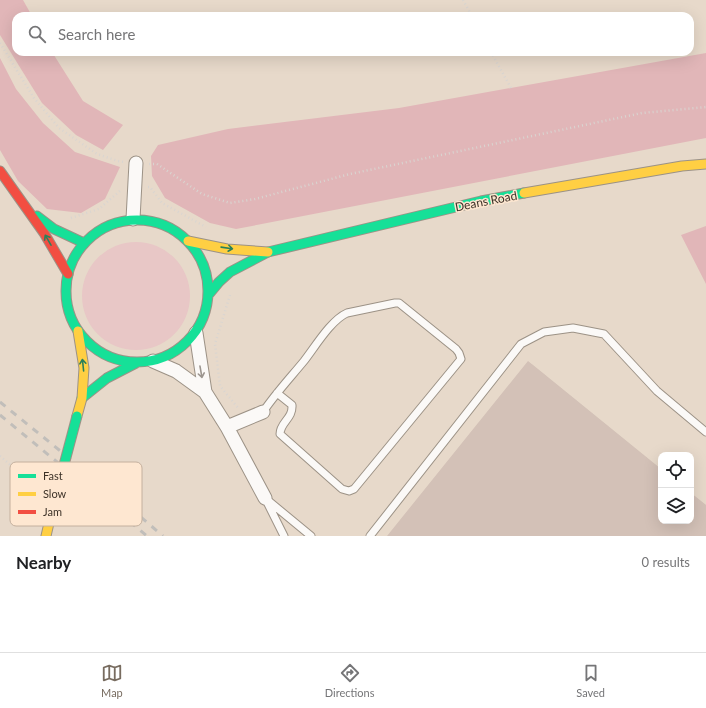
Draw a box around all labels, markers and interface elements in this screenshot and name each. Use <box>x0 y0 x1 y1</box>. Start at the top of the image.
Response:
search box <box>12 12 694 56</box>
icon: search <box>26 23 48 45</box>
text: Search here <box>58 25 135 43</box>
street label: Deans Road <box>454 188 518 214</box>
one-way arrow <box>44 234 52 246</box>
one-way arrow <box>220 244 233 252</box>
one-way arrow <box>79 358 87 371</box>
one-way arrow <box>197 365 205 378</box>
map controls <box>658 452 694 524</box>
button: locate <box>658 452 694 488</box>
legend <box>10 462 142 526</box>
text: Fast <box>43 469 63 482</box>
text: Slow <box>43 487 67 500</box>
button: layers <box>658 488 694 524</box>
text: Jam <box>43 505 62 518</box>
text: Nearby <box>16 552 71 573</box>
text: 0 results <box>642 554 690 570</box>
tab: Map <box>101 662 123 699</box>
tab: Directions <box>325 662 374 699</box>
tab: Saved <box>576 662 605 699</box>

